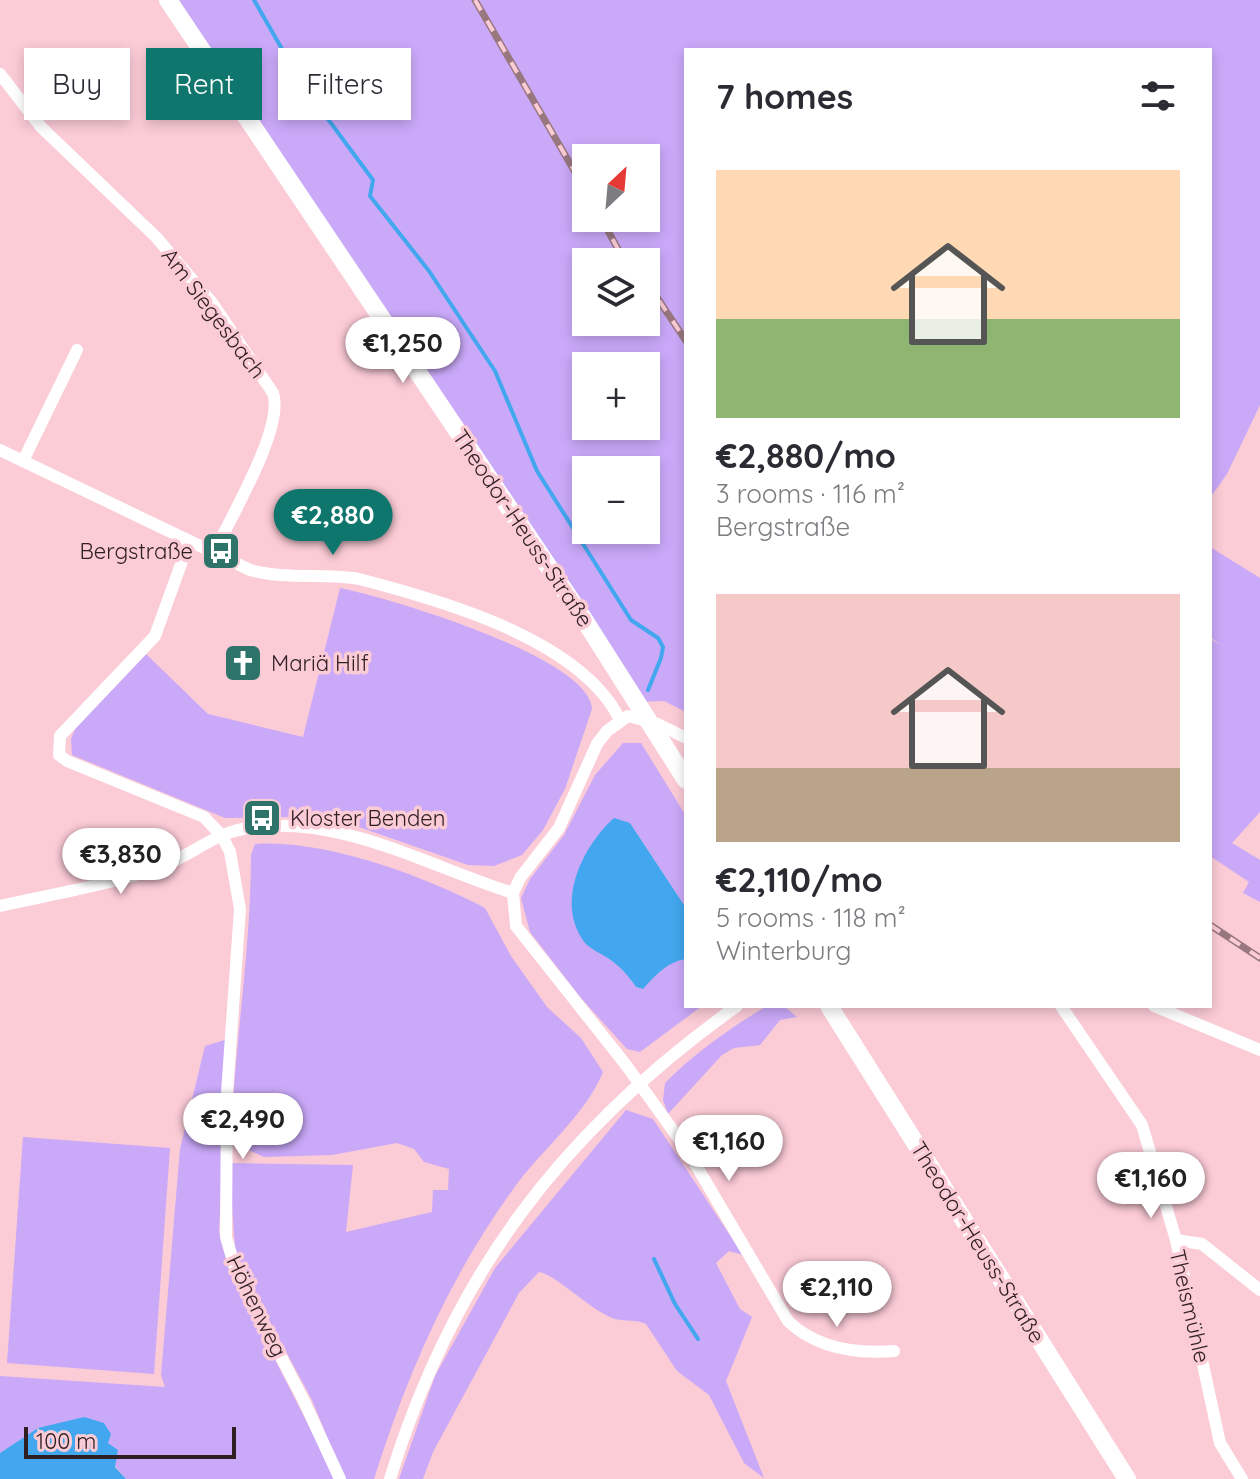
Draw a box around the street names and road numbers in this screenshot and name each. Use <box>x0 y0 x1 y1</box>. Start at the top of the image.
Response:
street label: Am Siegesbach <box>156 242 272 384</box>
street label: Theodor-Heuss-Straße <box>446 424 600 632</box>
street label: Theodor-Heuss-Straße <box>905 1136 1051 1348</box>
street label: Theismühle <box>1163 1247 1217 1365</box>
street label: Höhenweg <box>220 1251 294 1361</box>

